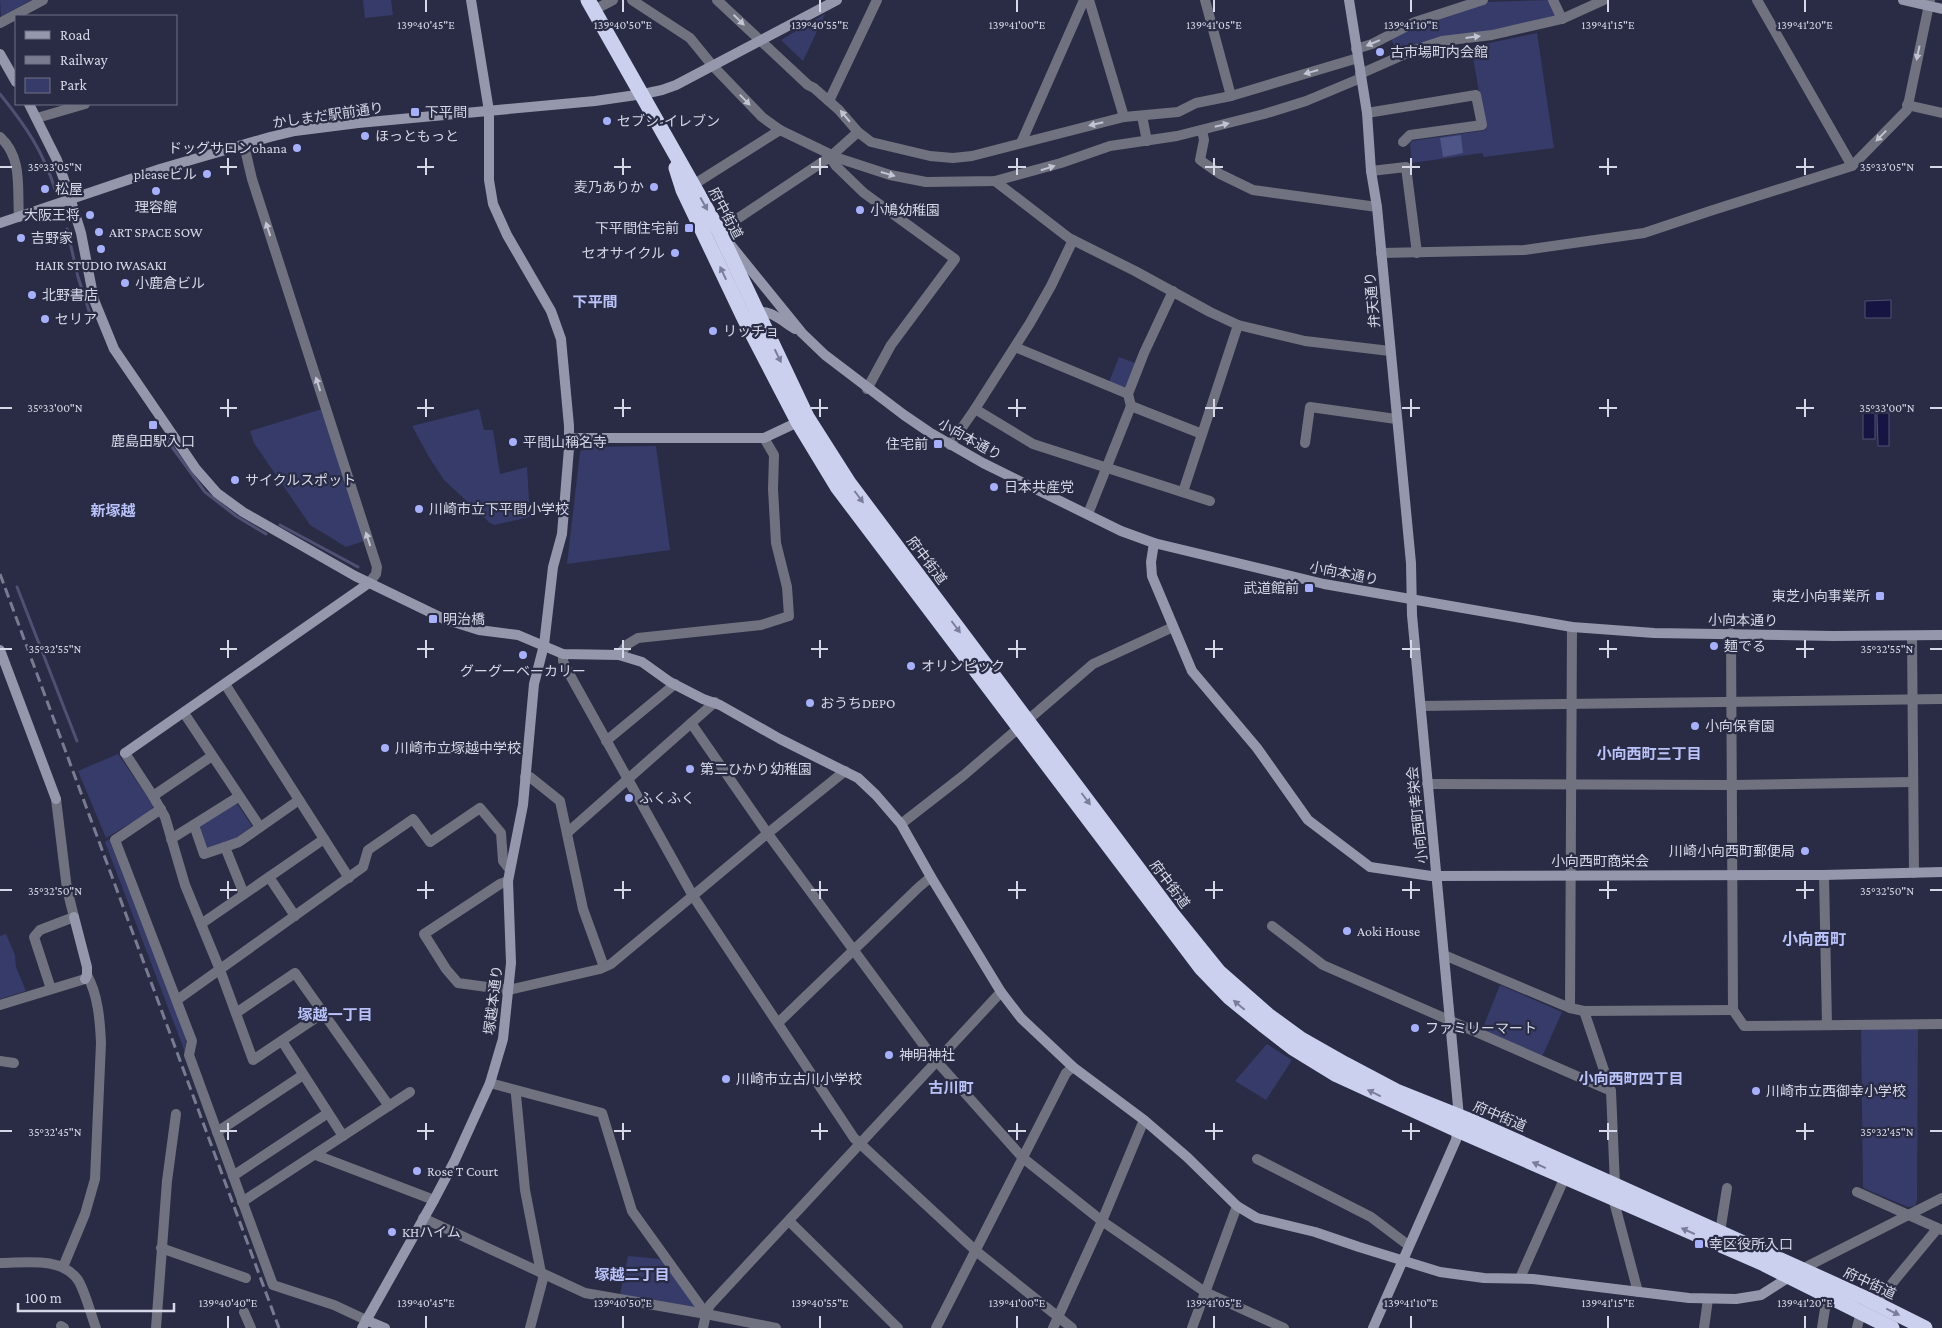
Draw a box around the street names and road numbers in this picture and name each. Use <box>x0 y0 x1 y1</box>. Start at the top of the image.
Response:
street label: かしまだ駅前通り <box>271 99 385 131</box>
street label: 府中街道 <box>706 185 746 241</box>
street label: 弁天通り <box>1362 271 1382 329</box>
street label: 小向本通り <box>936 415 1004 463</box>
street label: 府中街道 <box>904 533 950 587</box>
street label: 小向本通り <box>1308 558 1380 588</box>
street label: 小向本通り <box>1708 611 1778 629</box>
street label: 小向西町幸栄会 <box>1404 765 1430 865</box>
street label: 小向西町商栄会 <box>1551 853 1649 869</box>
street label: 府中街道 <box>1147 857 1193 911</box>
street label: 塚越本通り <box>481 964 505 1036</box>
street label: 府中街道 <box>1471 1098 1529 1134</box>
street label: 府中街道 <box>1841 1264 1899 1302</box>

